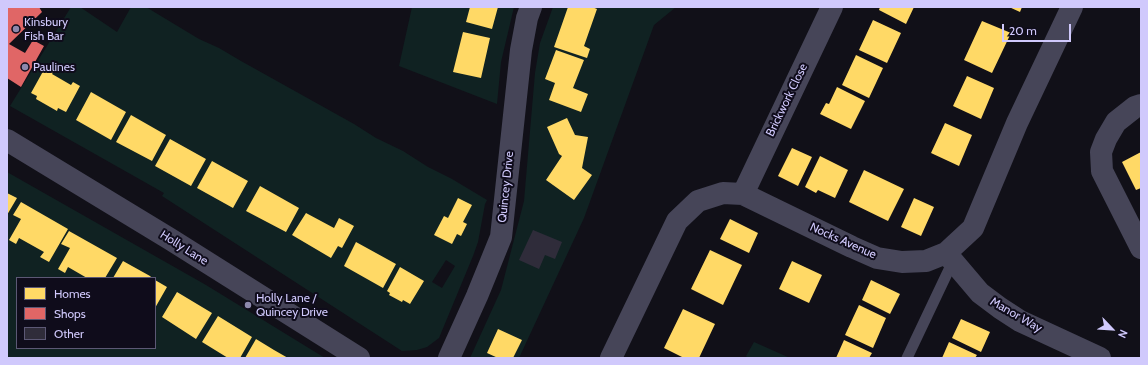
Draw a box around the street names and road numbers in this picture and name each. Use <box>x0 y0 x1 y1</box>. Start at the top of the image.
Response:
street label: Brickwork Close <box>763 61 811 139</box>
street label: Quincey Drive <box>495 151 517 223</box>
street label: Nocks Avenue <box>807 220 879 262</box>
street label: Holly Lane <box>157 228 211 268</box>
street label: Manor Way <box>987 294 1045 336</box>

